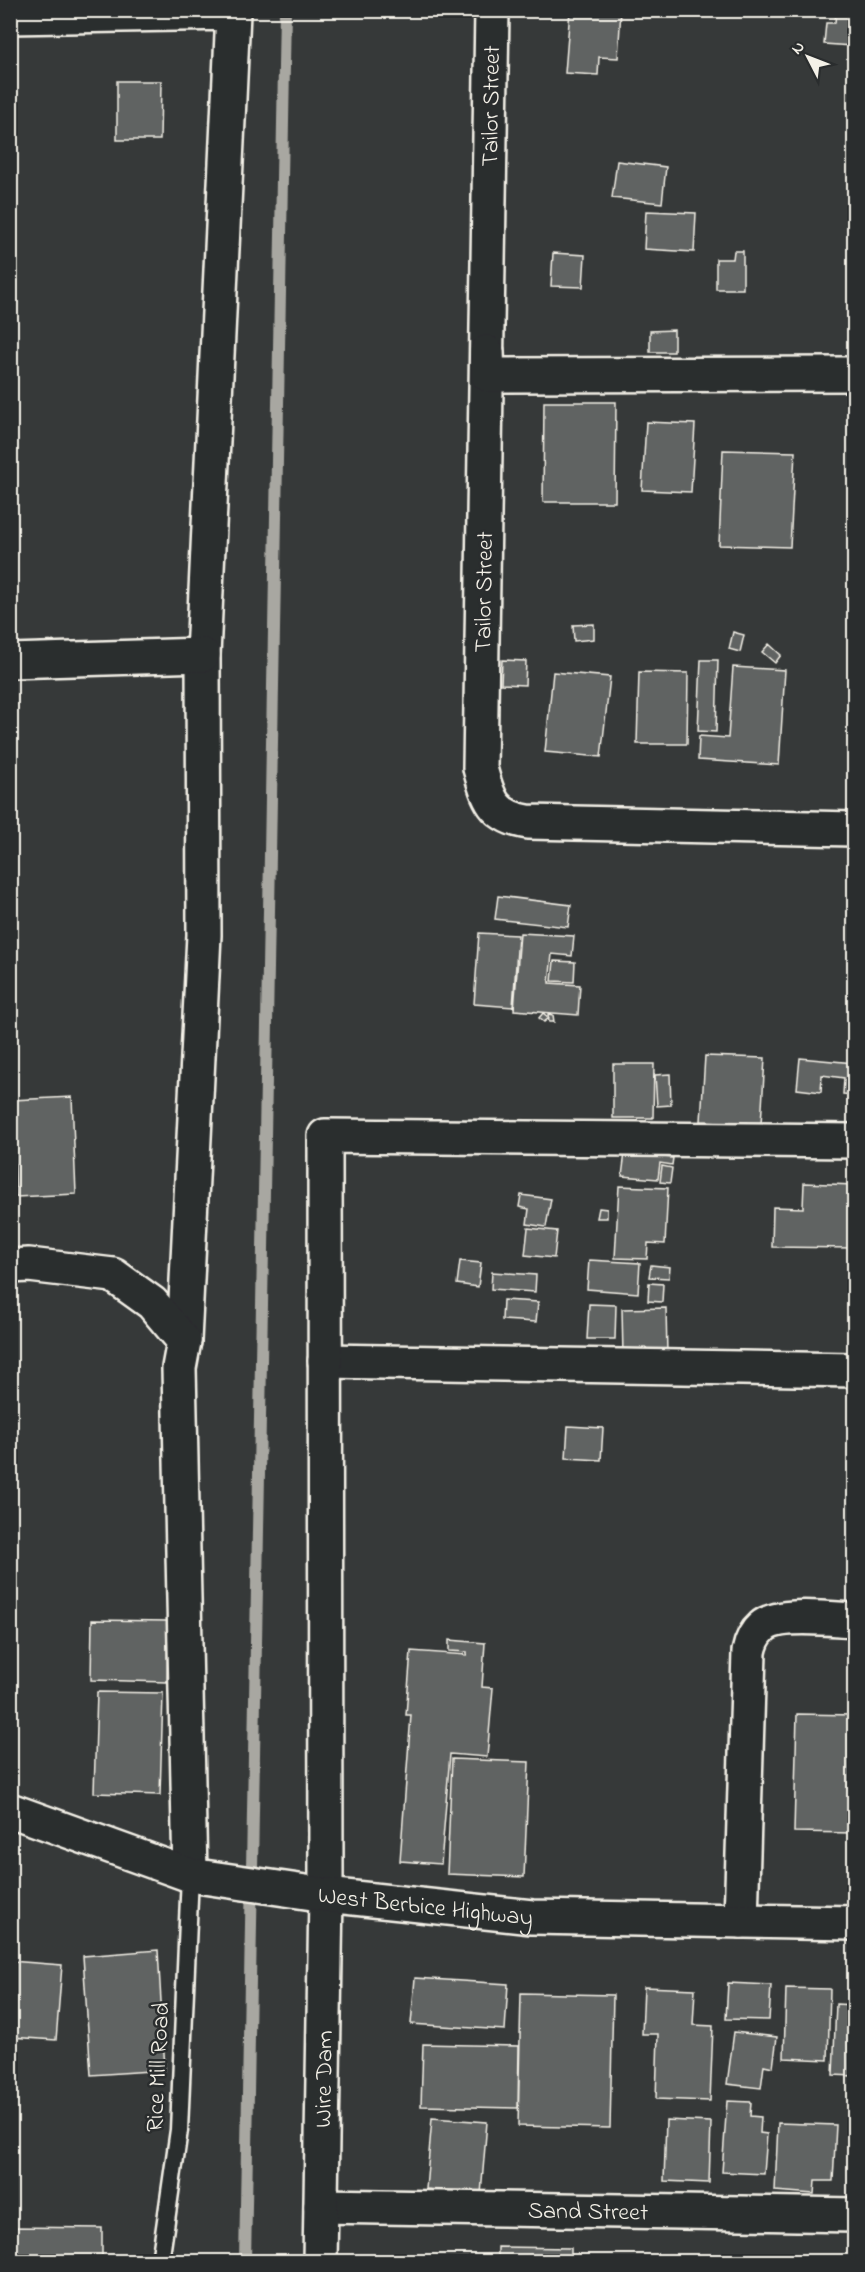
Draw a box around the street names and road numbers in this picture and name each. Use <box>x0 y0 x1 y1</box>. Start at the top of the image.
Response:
street label: Tailor Street <box>474 45 511 167</box>
street label: Tailor Street <box>467 531 504 653</box>
street label: West Berbice Highway <box>316 1879 535 1938</box>
street label: Rice Mill Road <box>139 2001 180 2133</box>
street label: Wire Dam <box>307 2030 344 2128</box>
street label: Sand Street <box>527 2194 648 2232</box>

